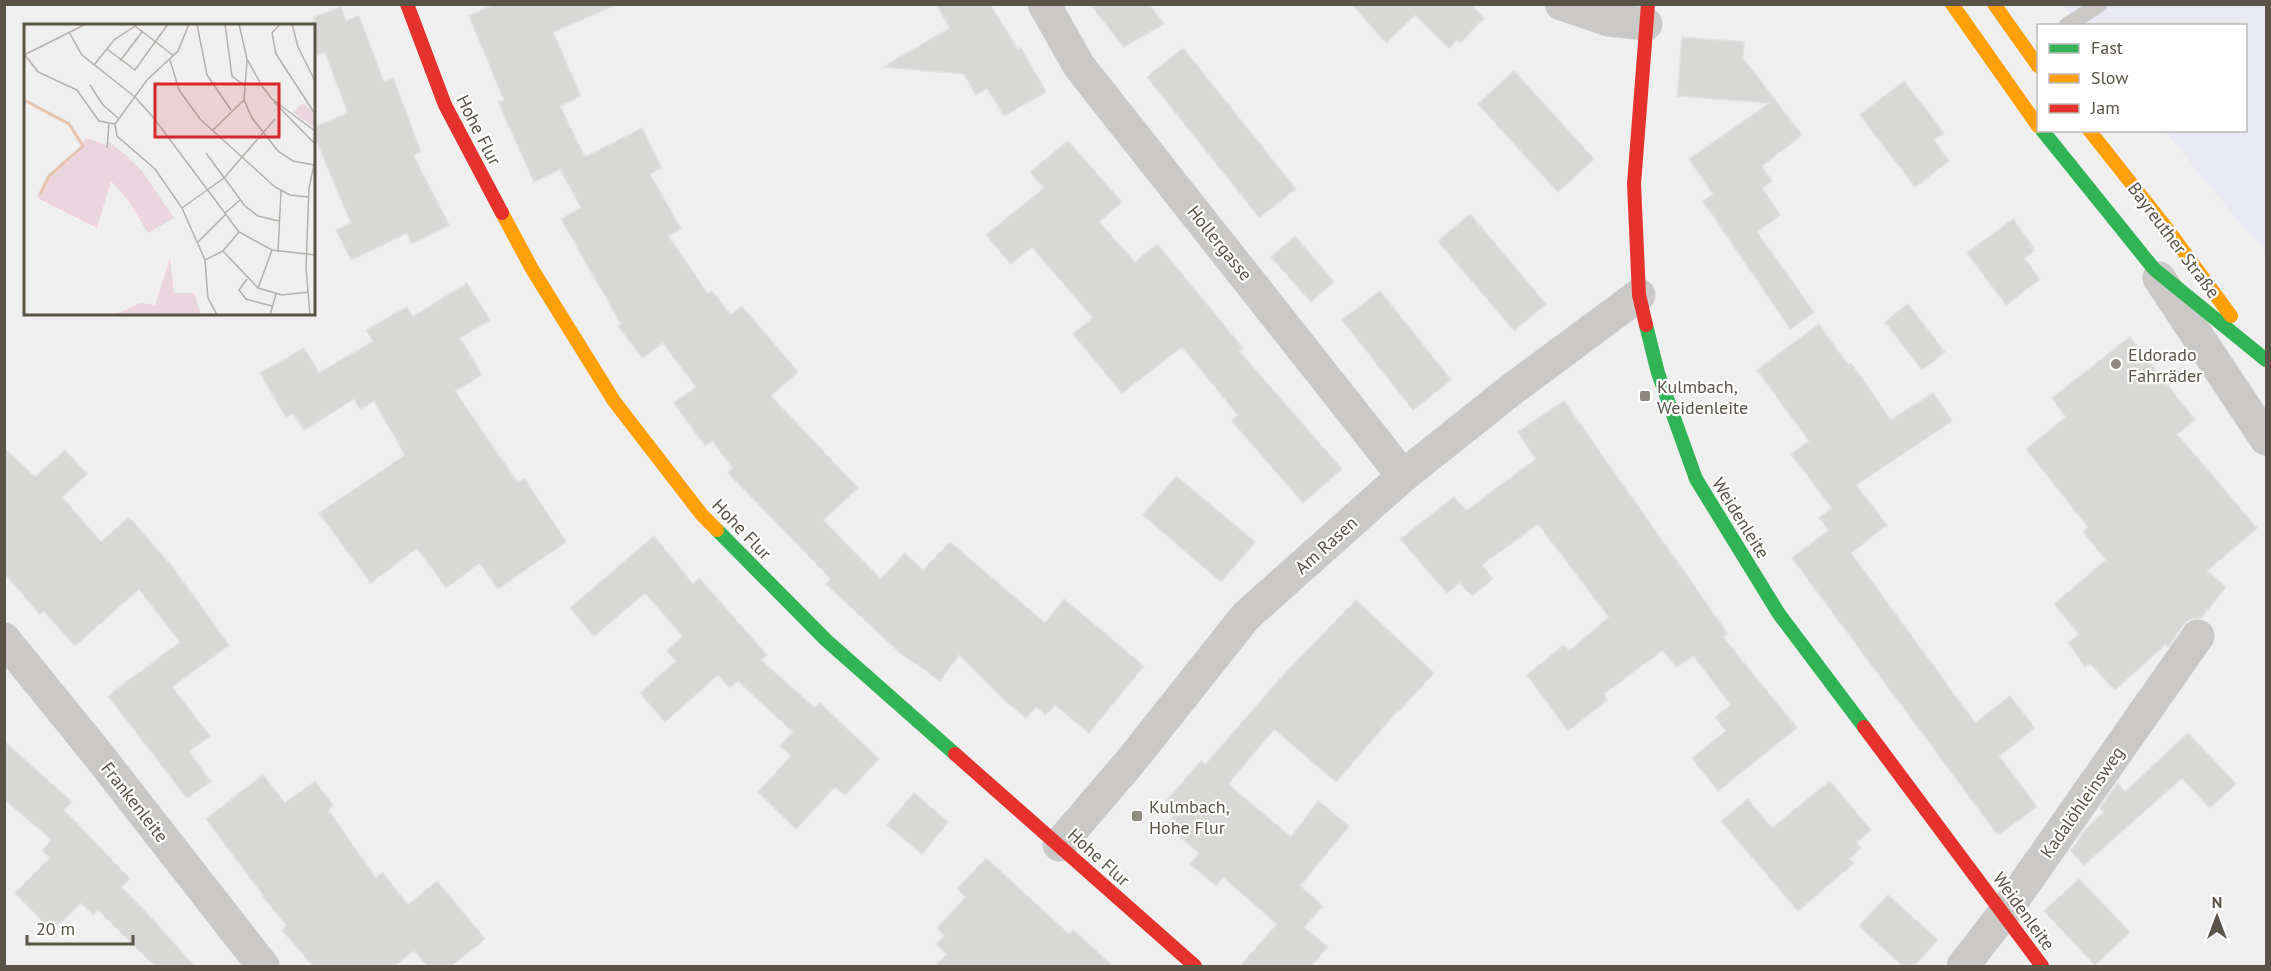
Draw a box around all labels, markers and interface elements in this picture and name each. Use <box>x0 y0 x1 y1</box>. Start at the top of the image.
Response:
inset map <box>24 24 315 315</box>
legend <box>2037 24 2247 132</box>
text: Fast <box>2091 36 2123 59</box>
text: Slow <box>2091 66 2129 89</box>
street label: Hohe Flur <box>452 91 506 169</box>
text: Jam <box>2090 96 2120 119</box>
street label: Bayreuther Straße <box>2123 177 2225 303</box>
street label: Hollergasse <box>1183 201 1257 285</box>
place label: Eldorado Fahrräder <box>2128 343 2202 387</box>
marker: Eldorado Fahrräder <box>2109 357 2123 371</box>
place label: Kulmbach, Weidenleite <box>1657 375 1748 419</box>
marker: Kulmbach, Weidenleite <box>1638 389 1652 403</box>
street label: Weidenleite <box>1707 473 1775 563</box>
street label: Hohe Flur <box>707 494 777 564</box>
street label: Am Rasen <box>1290 511 1362 579</box>
street label: Kadalöhleinsweg <box>2035 742 2129 862</box>
street label: Frankenleite <box>96 757 174 847</box>
place label: Kulmbach, Hohe Flur <box>1149 795 1230 839</box>
marker: Kulmbach, Hohe Flur <box>1130 809 1144 823</box>
street label: Hohe Flur <box>1063 823 1135 891</box>
street label: Weidenleite <box>1988 867 2060 955</box>
north arrow <box>2187 887 2247 947</box>
text: N <box>2212 892 2222 912</box>
scale bar <box>27 908 134 946</box>
text: 20 m <box>36 917 75 940</box>

